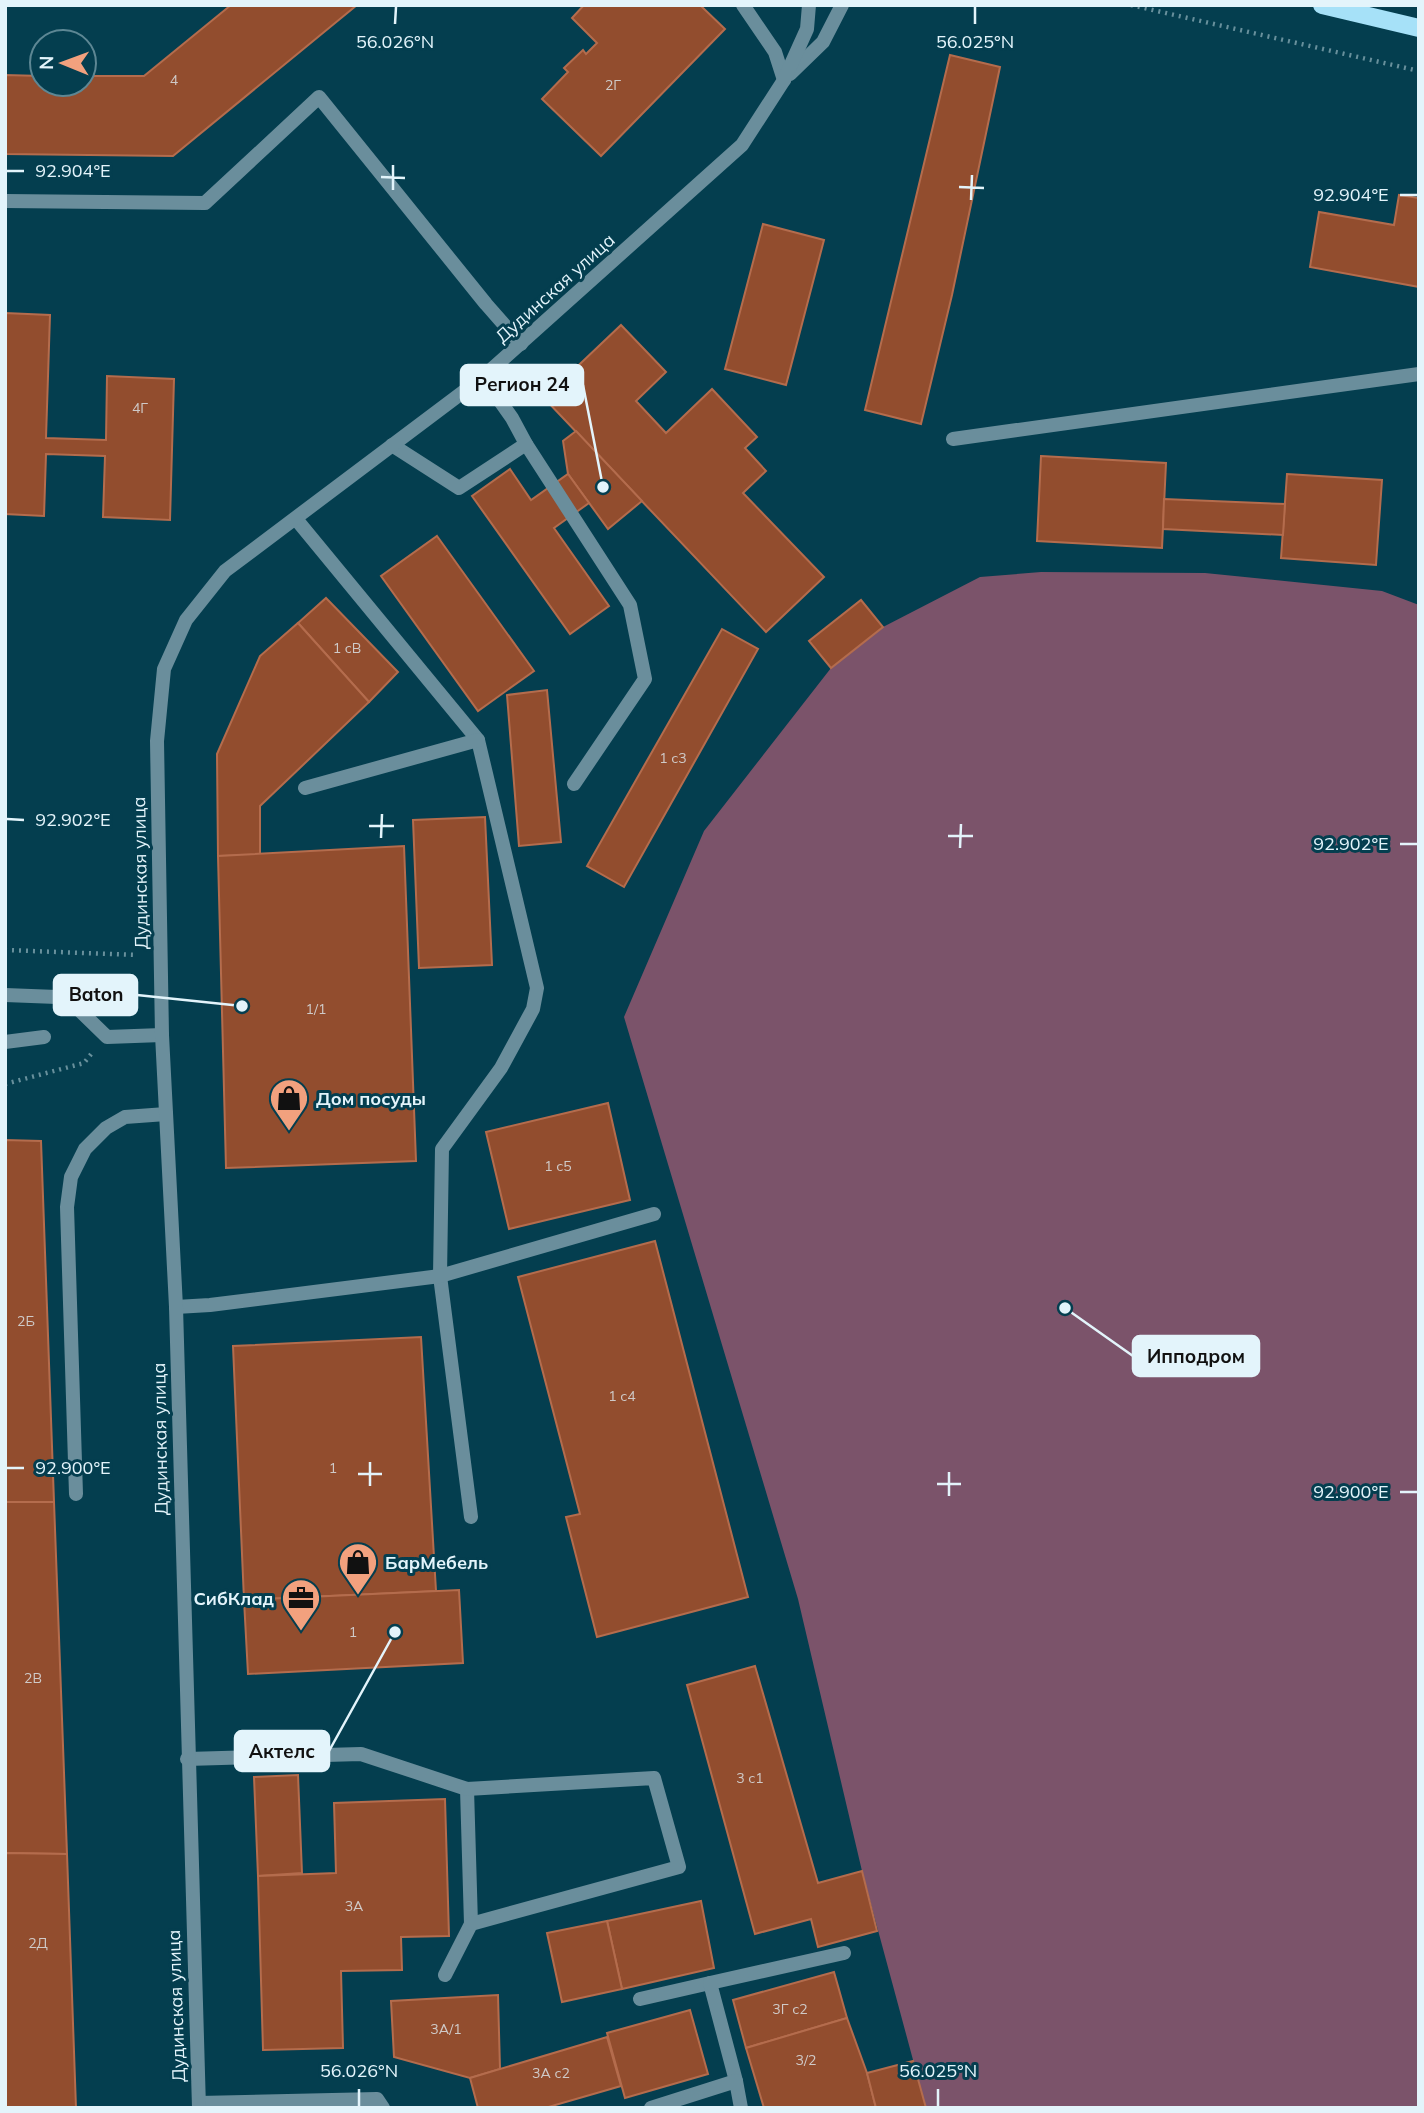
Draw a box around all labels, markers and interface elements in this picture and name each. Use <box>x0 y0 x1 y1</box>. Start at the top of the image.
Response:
north arrow <box>28 28 98 98</box>
text: 56.026°N <box>356 30 434 53</box>
text: 56.025°N <box>936 30 1014 53</box>
text: N <box>34 55 58 70</box>
house number: 4 <box>170 71 179 89</box>
house number: 2Г <box>605 76 621 94</box>
text: 92.904°E <box>35 159 111 182</box>
text: 92.904°E <box>1313 183 1389 206</box>
street label: Дудинская улица <box>491 228 619 348</box>
callout: Регион 24 <box>461 365 583 405</box>
text: Регион 24 <box>475 372 570 396</box>
house number: 4Г <box>132 399 148 417</box>
house number: 1 сВ <box>333 639 361 657</box>
house number: 1 с3 <box>659 749 687 767</box>
street label: Дудинская улица <box>127 796 153 950</box>
text: 92.902°E <box>35 808 111 831</box>
text: 92.902°E <box>1313 832 1389 855</box>
callout: Baton <box>54 975 137 1015</box>
text: Baton <box>69 982 123 1006</box>
house number: 1/1 <box>306 1000 326 1018</box>
shop icon: Дом посуды <box>268 1077 310 1132</box>
place label: Дом посуды <box>316 1087 426 1110</box>
house number: 1 с5 <box>544 1157 572 1175</box>
house number: 2Б <box>17 1312 35 1330</box>
callout: Ипподром <box>1133 1336 1259 1376</box>
text: Ипподром <box>1147 1344 1245 1368</box>
street label: Дудинская улица <box>147 1362 173 1516</box>
house number: 1 с4 <box>608 1387 636 1405</box>
text: 92.900°E <box>35 1456 111 1479</box>
house number: 1 <box>329 1459 337 1477</box>
text: 92.900°E <box>1313 1480 1389 1503</box>
shop icon: БарМебель <box>337 1541 379 1596</box>
place label: БарМебель <box>385 1551 488 1574</box>
office icon: СибКлад <box>280 1577 322 1632</box>
place label: СибКлад <box>193 1587 275 1610</box>
house number: 1 <box>349 1623 357 1641</box>
house number: 2В <box>24 1669 42 1687</box>
callout: Актелс <box>235 1731 329 1771</box>
text: Актелс <box>249 1739 315 1763</box>
house number: 3 с1 <box>736 1769 764 1787</box>
house number: 3А <box>345 1897 364 1915</box>
street label: Дудинская улица <box>162 1929 190 2083</box>
house number: 2Д <box>28 1934 48 1952</box>
house number: 3Г с2 <box>772 2000 808 2018</box>
house number: 3А/1 <box>430 2020 462 2038</box>
house number: 3/2 <box>796 2051 816 2069</box>
text: 56.026°N <box>320 2059 398 2082</box>
text: 56.025°N <box>899 2059 977 2082</box>
house number: 3А с2 <box>532 2064 570 2082</box>

